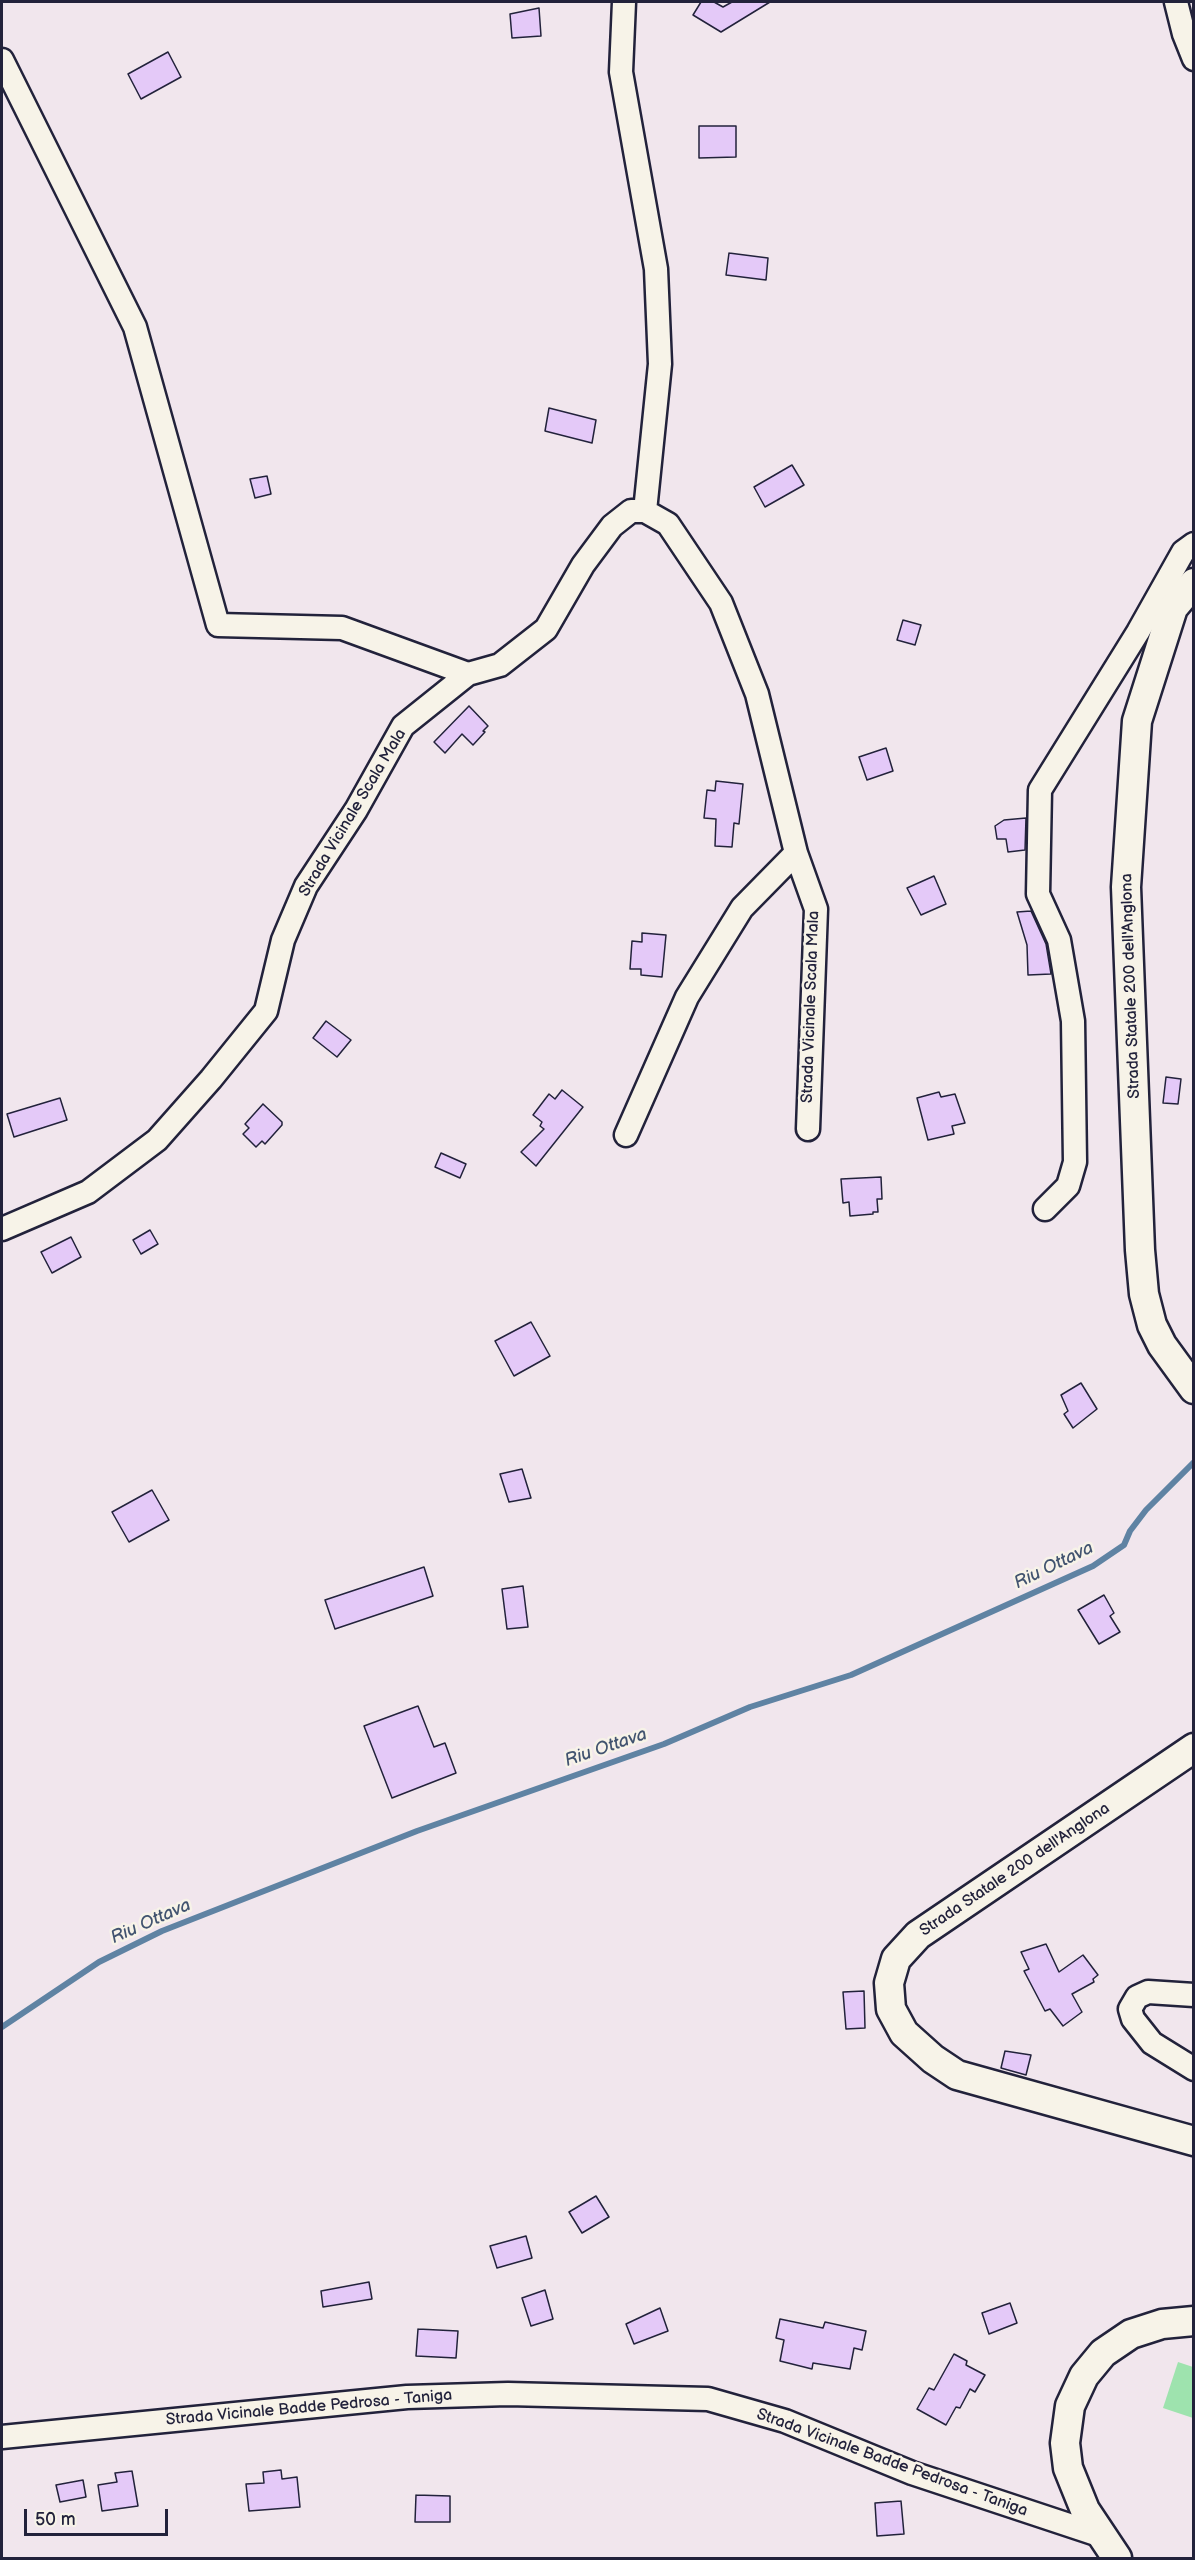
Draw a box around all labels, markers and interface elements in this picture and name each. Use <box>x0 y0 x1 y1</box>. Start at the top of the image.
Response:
street label: Strada Vicinale Scala Mala <box>295 726 411 900</box>
street label: Strada Statale 200 dell'Anglona <box>1117 873 1145 1099</box>
street label: Strada Vicinale Scala Mala <box>798 911 824 1103</box>
water label: Riu Ottava <box>1011 1538 1097 1594</box>
water label: Riu Ottava <box>562 1724 650 1772</box>
street label: Strada Statale 200 dell'Anglona <box>916 1799 1114 1941</box>
water label: Riu Ottava <box>108 1895 194 1949</box>
street label: Strada Vicinale Badde Pedrosa - Taniga <box>165 2386 453 2430</box>
street label: Strada Vicinale Badde Pedrosa - Taniga <box>754 2405 1030 2521</box>
scale bar <box>27 2497 171 2535</box>
text: 50 m <box>35 2509 76 2530</box>

